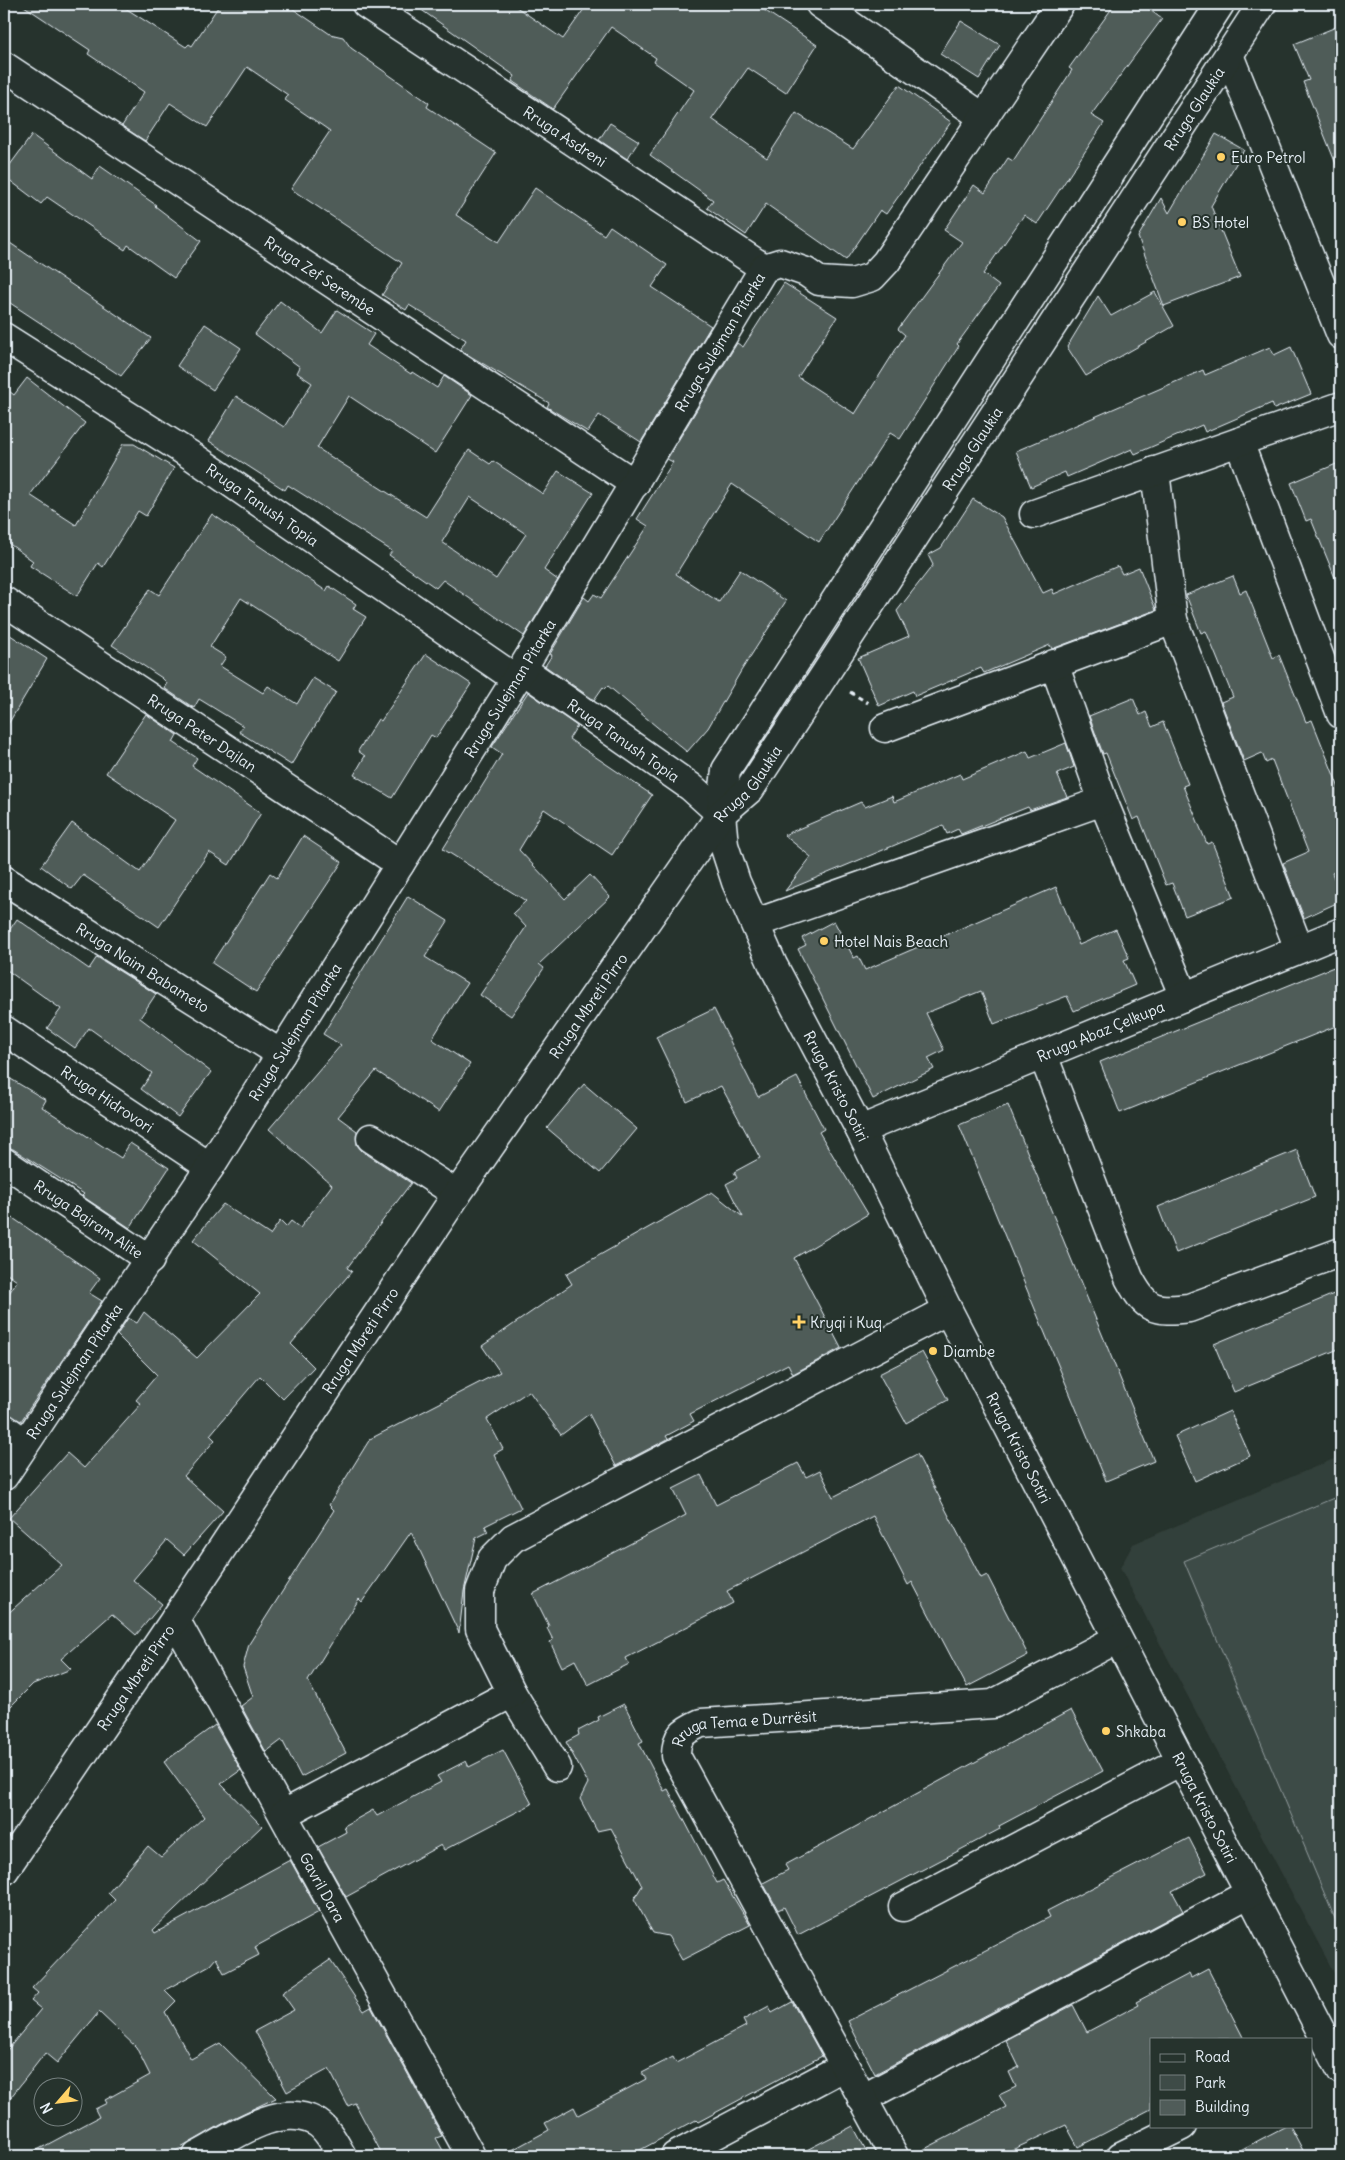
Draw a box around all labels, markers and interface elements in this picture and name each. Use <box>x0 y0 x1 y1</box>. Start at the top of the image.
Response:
street label: Rruga Glaukia <box>1160 63 1228 154</box>
street label: Rruga Asdreni <box>520 102 610 171</box>
place label: Euro Petrol <box>1231 148 1306 167</box>
marker: Euro Petrol <box>1215 151 1227 163</box>
place label: BS Hotel <box>1192 213 1249 232</box>
marker: BS Hotel <box>1176 216 1188 228</box>
street label: Rruga Zef Serembe <box>261 232 379 319</box>
street label: Rruga Sulejman Pitarka <box>670 269 769 415</box>
street label: Rruga Glaukia <box>938 403 1006 494</box>
street label: Rruga Tanush Topia <box>202 459 323 550</box>
street label: Rruga Sulejman Pitarka <box>460 615 560 761</box>
street label: Rruga Peter Dajlan <box>144 690 261 776</box>
street label: Rruga Tanush Topia <box>564 694 684 786</box>
street label: Rruga Glaukia <box>709 741 786 825</box>
street label: Rruga Naim Babameto <box>73 918 213 1016</box>
place label: Hotel Nais Beach <box>834 932 949 951</box>
marker: Hotel Nais Beach <box>818 935 830 947</box>
street label: Rruga Mbreti Pirro <box>545 949 631 1062</box>
street label: Rruga Sulejman Pitarka <box>244 959 345 1104</box>
street label: Rruga Abaz Çelkupa <box>1034 996 1167 1066</box>
street label: Rruga Kristo Sotiri <box>800 1027 873 1144</box>
street label: Rruga Hidrovori <box>57 1061 157 1136</box>
street label: Rruga Bajram Alite <box>31 1175 147 1262</box>
street label: Rruga Mbreti Pirro <box>318 1283 402 1397</box>
street label: Rruga Sulejman Pitarka <box>22 1299 126 1443</box>
place label: Kryqi i Kuq <box>810 1313 882 1332</box>
marker: Kryqi i Kuq <box>792 1315 806 1329</box>
place label: Diambe <box>943 1342 995 1361</box>
marker: Diambe <box>927 1345 939 1357</box>
street label: Rruga Kristo Sotiri <box>983 1389 1056 1506</box>
street label: Rruga Mbreti Pirro <box>93 1621 178 1734</box>
street label: Rruga Tema e Durrësit <box>667 1706 817 1749</box>
place label: Shkaba <box>1116 1722 1166 1741</box>
marker: Shkaba <box>1100 1725 1112 1737</box>
street label: Rruga Kristo Sotiri <box>1169 1749 1242 1866</box>
street label: Gavril Dara <box>296 1849 350 1926</box>
legend <box>1150 2038 1312 2128</box>
text: Road <box>1195 2047 1230 2066</box>
text: Park <box>1195 2073 1226 2092</box>
north arrow <box>32 2078 82 2128</box>
text: Building <box>1195 2097 1250 2116</box>
text: N <box>36 2100 57 2117</box>

